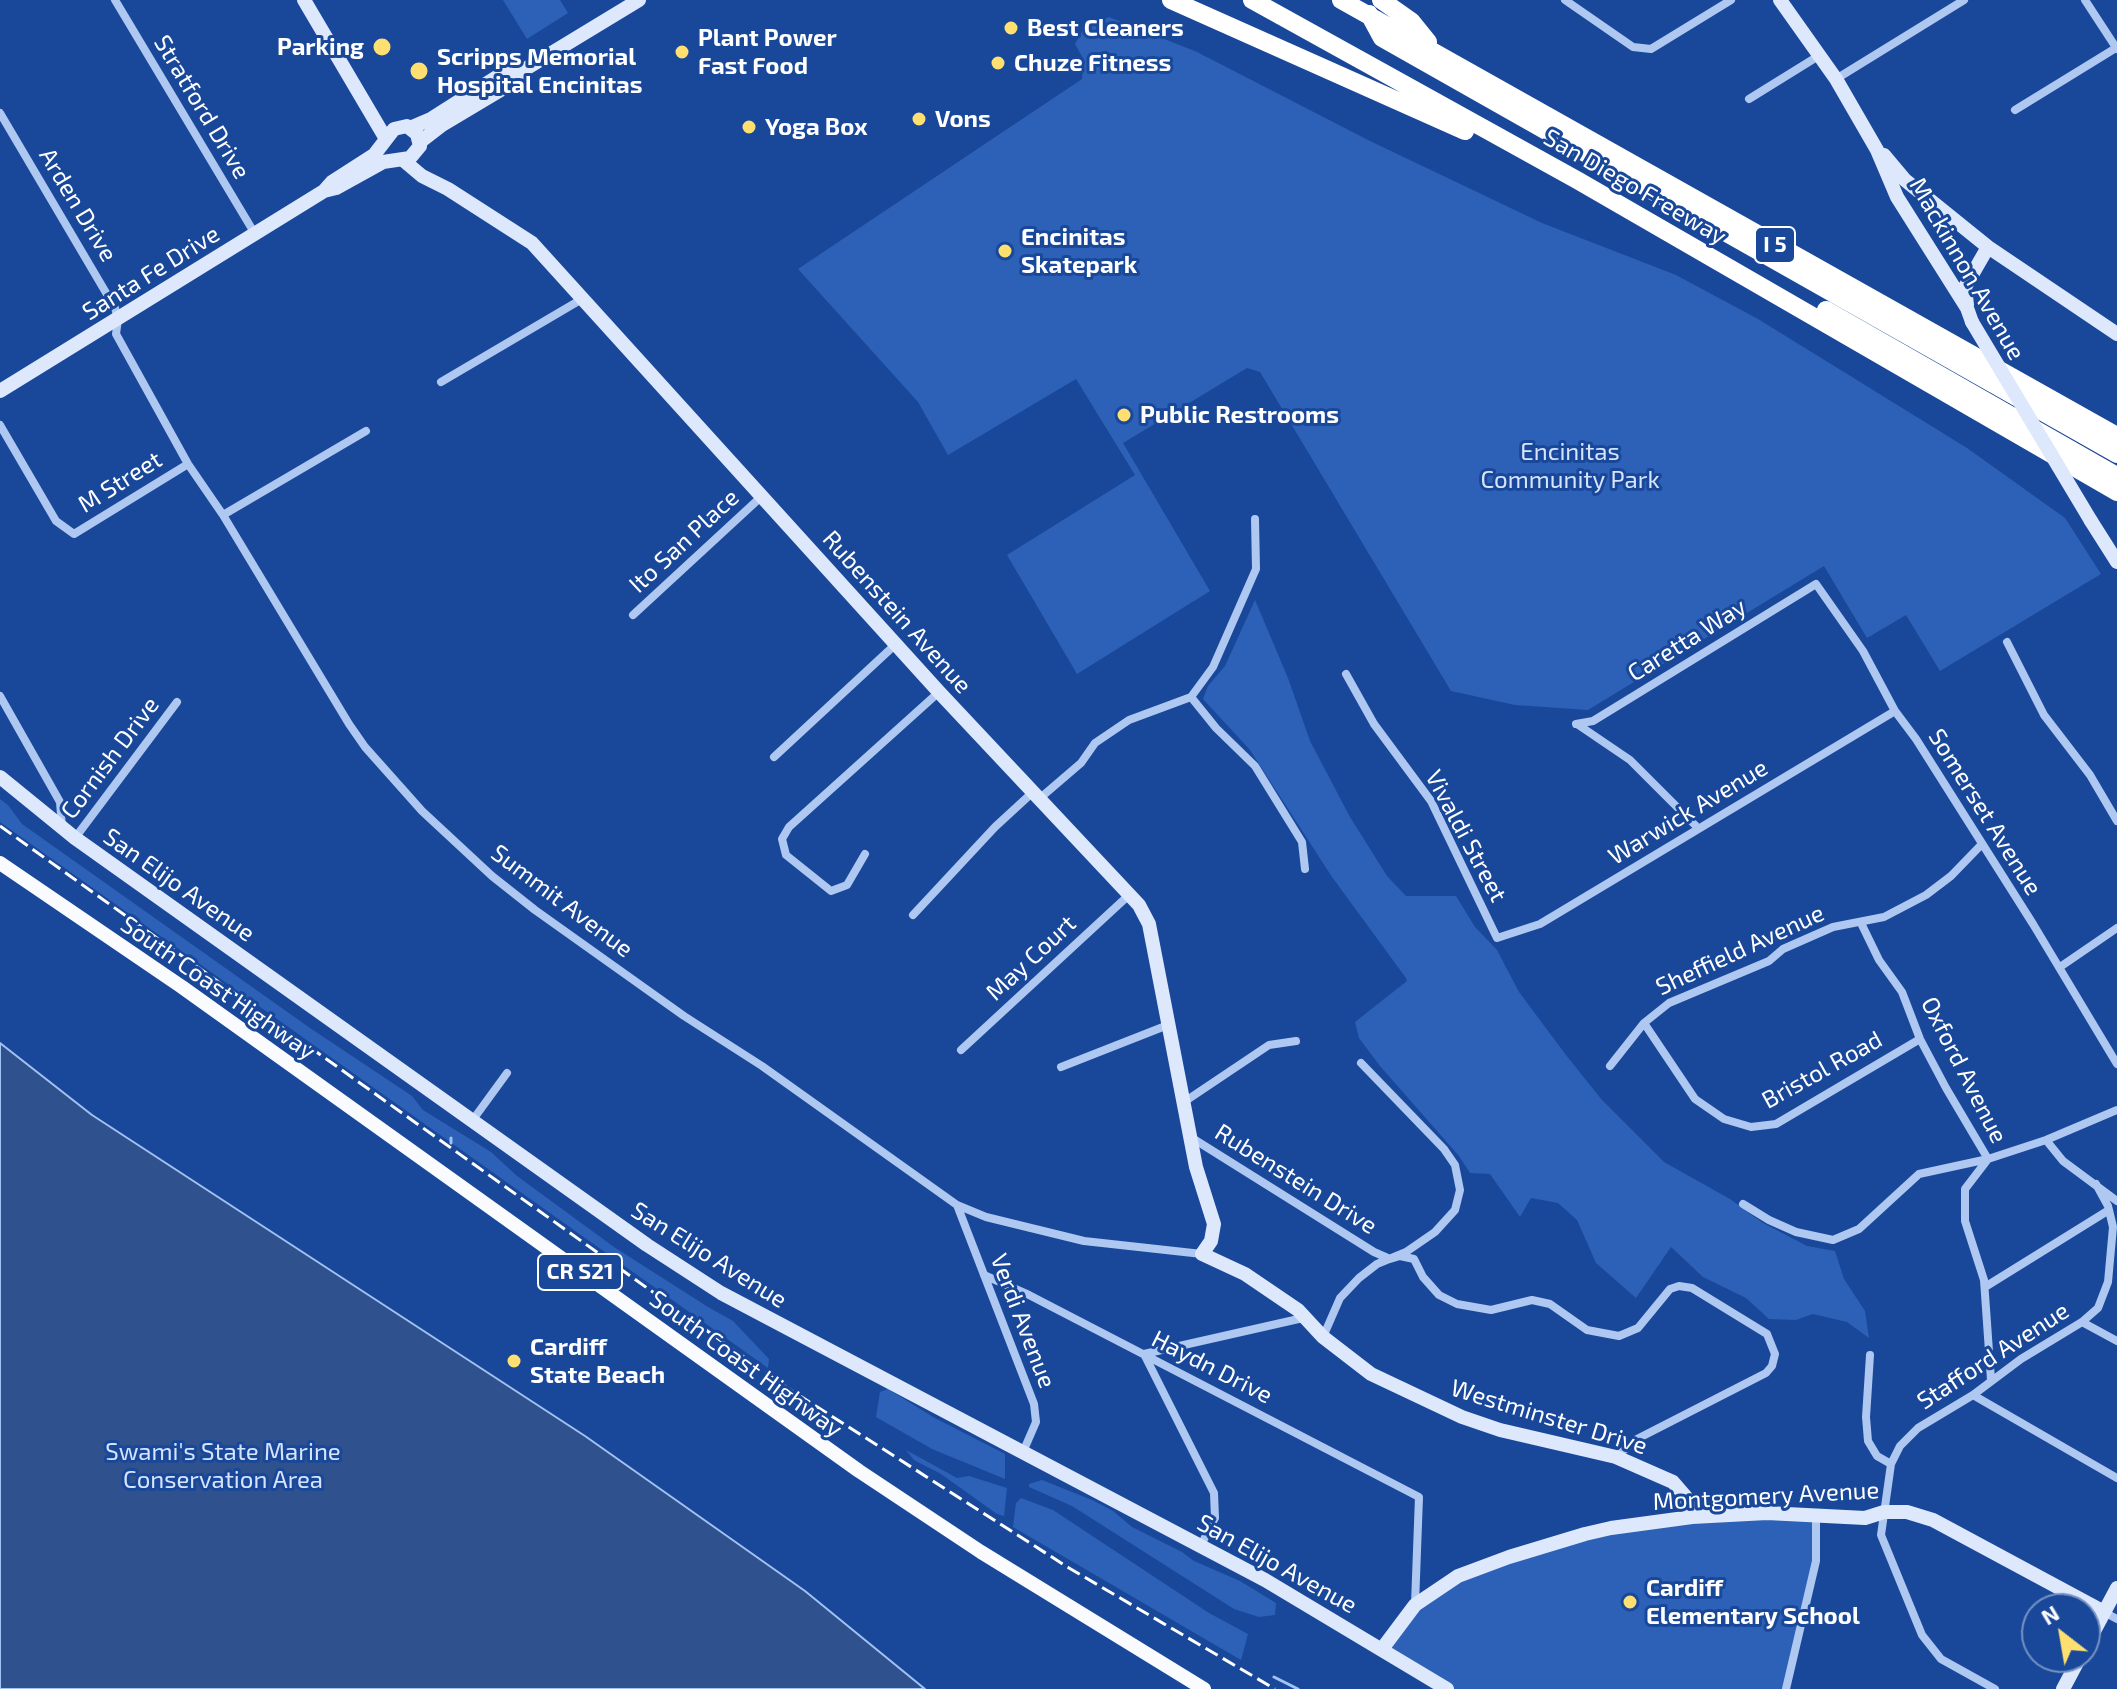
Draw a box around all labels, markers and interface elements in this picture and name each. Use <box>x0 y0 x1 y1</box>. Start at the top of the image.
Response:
place label: Best Cleaners <box>1027 14 1184 42</box>
marker: Best Cleaners <box>1002 19 1020 37</box>
place label: Plant Power Fast Food <box>698 24 837 80</box>
street label: Stratford Drive <box>148 30 256 184</box>
place label: Parking <box>277 33 364 61</box>
marker: Parking <box>371 36 393 58</box>
place label: Scripps Memorial Hospital Encinitas <box>437 43 643 99</box>
marker: Plant Power Fast Food <box>673 43 691 61</box>
place label: Chuze Fitness <box>1014 49 1171 77</box>
marker: Chuze Fitness <box>989 54 1007 72</box>
marker: Scripps Memorial Hospital Encinitas <box>408 60 430 82</box>
place label: Vons <box>935 105 991 133</box>
marker: Vons <box>910 110 928 128</box>
place label: Yoga Box <box>765 113 868 141</box>
marker: Yoga Box <box>740 118 758 136</box>
street label: San Diego Freeway <box>1539 123 1731 251</box>
street label: Arden Drive <box>33 143 123 267</box>
street label: Mackinnon Avenue <box>1903 173 2031 365</box>
street label: Santa Fe Drive <box>77 219 225 327</box>
place label: Encinitas Skatepark <box>1021 223 1137 279</box>
road number: I 5 <box>1755 227 1795 263</box>
marker: Encinitas Skatepark <box>996 242 1014 260</box>
place label: Public Restrooms <box>1140 401 1339 429</box>
marker: Public Restrooms <box>1115 406 1133 424</box>
park label: Encinitas Community Park <box>1480 438 1660 494</box>
street label: M Street <box>73 445 167 519</box>
street label: Ito San Place <box>623 483 745 599</box>
street label: Rubenstein Avenue <box>816 525 978 699</box>
street label: Caretta Way <box>1622 592 1752 688</box>
street label: Cornish Drive <box>55 691 165 825</box>
street label: Somerset Avenue <box>1922 724 2048 900</box>
street label: Warwick Avenue <box>1603 753 1773 871</box>
street label: Vivaldi Street <box>1419 765 1513 907</box>
street label: San Elijo Avenue <box>98 822 260 948</box>
street label: Summit Avenue <box>485 838 639 964</box>
street label: Sheffield Avenue <box>1651 898 1829 1002</box>
street label: May Court <box>980 909 1082 1007</box>
street label: South Coast Highway <box>115 910 321 1066</box>
street label: Oxford Avenue <box>1915 992 2013 1148</box>
street label: Bristol Road <box>1757 1025 1887 1115</box>
street label: Rubenstein Drive <box>1210 1118 1382 1240</box>
street label: San Elijo Avenue <box>626 1196 792 1314</box>
street label: Verdi Avenue <box>984 1250 1062 1392</box>
road number: CR S21 <box>538 1254 622 1290</box>
street label: South Coast Highway <box>644 1284 848 1444</box>
street label: Stafford Avenue <box>1912 1296 2074 1416</box>
street label: Haydn Drive <box>1147 1324 1277 1410</box>
place label: Cardiff State Beach <box>530 1333 665 1389</box>
marker: Cardiff State Beach <box>505 1352 523 1370</box>
street label: Westminster Drive <box>1447 1373 1651 1461</box>
park label: Swami's State Marine Conservation Area <box>105 1438 341 1494</box>
street label: Montgomery Avenue <box>1652 1476 1880 1516</box>
street label: San Elijo Avenue <box>1192 1508 1362 1620</box>
place label: Cardiff Elementary School <box>1646 1574 1860 1630</box>
marker: Cardiff Elementary School <box>1621 1593 1639 1611</box>
north arrow <box>2021 1593 2101 1673</box>
text: N <box>2036 1599 2063 1629</box>

